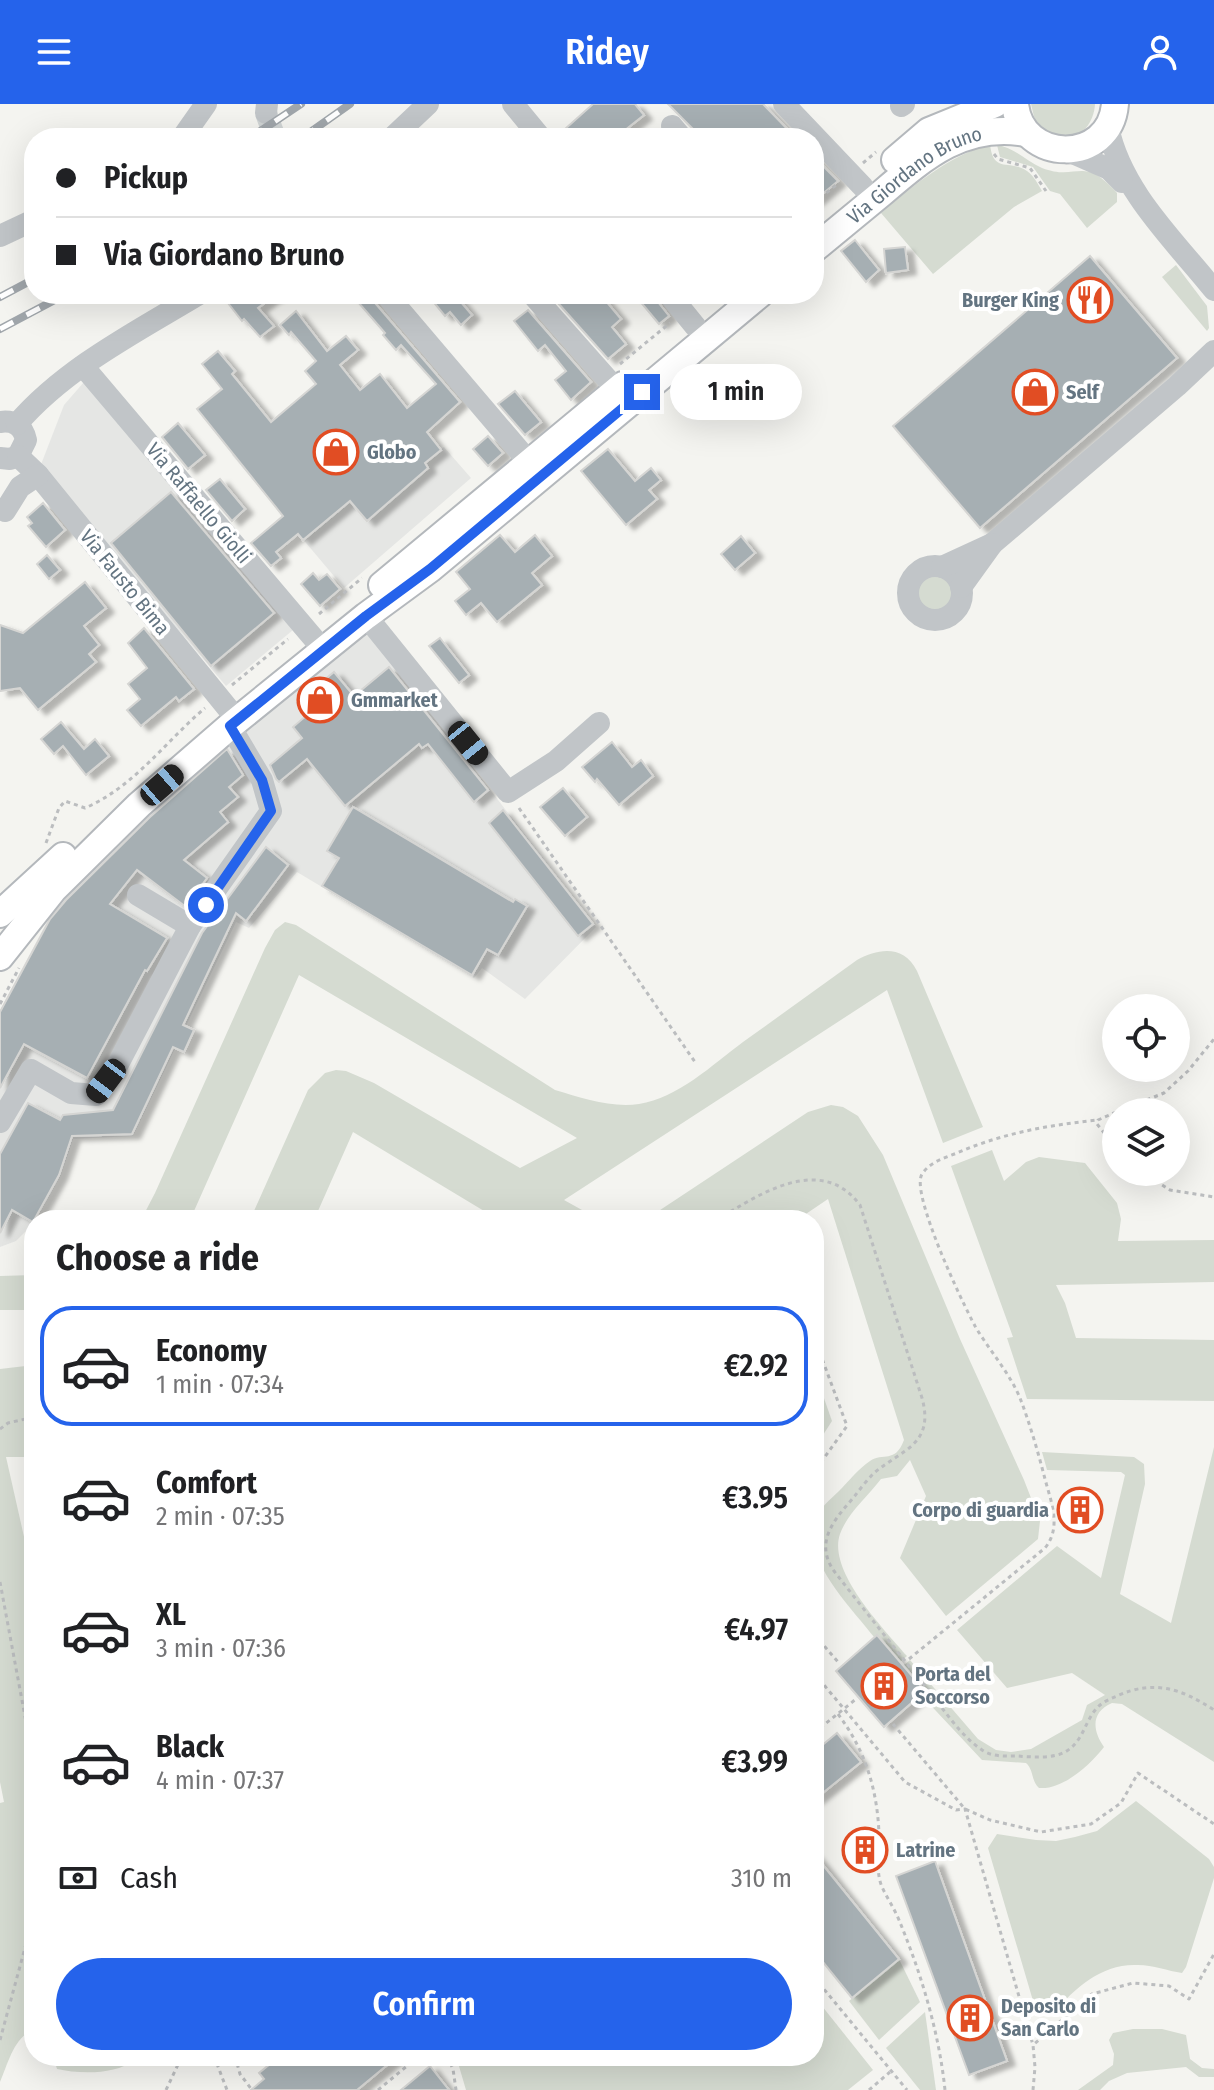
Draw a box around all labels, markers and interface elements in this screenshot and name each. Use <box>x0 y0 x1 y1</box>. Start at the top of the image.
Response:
icon: menu <box>32 30 76 74</box>
text: Ridey <box>565 30 649 74</box>
icon: person <box>1138 30 1182 74</box>
street label: Via Giordano Bruno <box>842 121 984 229</box>
text: Pickup <box>104 160 188 196</box>
text: Via Giordano Bruno <box>104 237 345 273</box>
restaurant icon: Burger King <box>1066 276 1114 324</box>
place label: Burger King <box>962 288 1059 312</box>
callout: 1 min <box>670 364 802 420</box>
shop icon: Self <box>1011 368 1059 416</box>
route end <box>624 374 660 410</box>
text: 1 min <box>708 376 764 407</box>
place label: Self <box>1066 380 1100 404</box>
shop icon: Globo <box>312 428 360 476</box>
street label: Via Raffaello Giolli <box>142 438 256 568</box>
place label: Globo <box>367 440 417 464</box>
street label: Via Fausto Bima <box>75 524 175 640</box>
shop icon: Gmmarket <box>296 676 344 724</box>
place label: Gmmarket <box>351 688 439 712</box>
car <box>444 717 492 769</box>
car <box>136 760 188 810</box>
route start <box>188 887 224 923</box>
map controls <box>1102 994 1190 1186</box>
button: locate <box>1102 994 1190 1082</box>
car <box>82 1055 130 1107</box>
button: layers <box>1102 1098 1190 1186</box>
text: Choose a ride <box>56 1236 259 1280</box>
icon: car <box>60 1330 132 1402</box>
text: Economy <box>156 1333 267 1369</box>
text: €2.92 <box>724 1348 788 1384</box>
text: 1 min · 07:34 <box>156 1369 284 1400</box>
icon: car <box>60 1462 132 1534</box>
text: Comfort <box>156 1465 257 1501</box>
text: €3.95 <box>722 1480 788 1516</box>
building icon: Corpo di guardia <box>1056 1486 1104 1534</box>
place label: Corpo di guardia <box>912 1498 1049 1522</box>
text: 2 min · 07:35 <box>156 1501 285 1532</box>
icon: car <box>60 1594 132 1666</box>
text: XL <box>156 1597 186 1633</box>
text: €4.97 <box>724 1612 788 1648</box>
text: 3 min · 07:36 <box>156 1633 286 1664</box>
building icon: Porta del Soccorso <box>860 1662 908 1710</box>
place label: Porta del Soccorso <box>915 1662 991 1709</box>
icon: car <box>60 1726 132 1798</box>
text: Black <box>156 1729 224 1765</box>
text: €3.99 <box>721 1744 788 1780</box>
text: 4 min · 07:37 <box>156 1765 284 1796</box>
building icon: Latrine <box>841 1826 889 1874</box>
place label: Latrine <box>896 1838 955 1862</box>
icon: cash <box>56 1856 100 1900</box>
text: Cash <box>120 1860 178 1896</box>
text: 310 m <box>731 1863 792 1894</box>
button: Confirm <box>56 1958 792 2050</box>
building icon: Deposito di San Carlo <box>946 1994 994 2042</box>
place label: Deposito di San Carlo <box>1001 1994 1096 2041</box>

